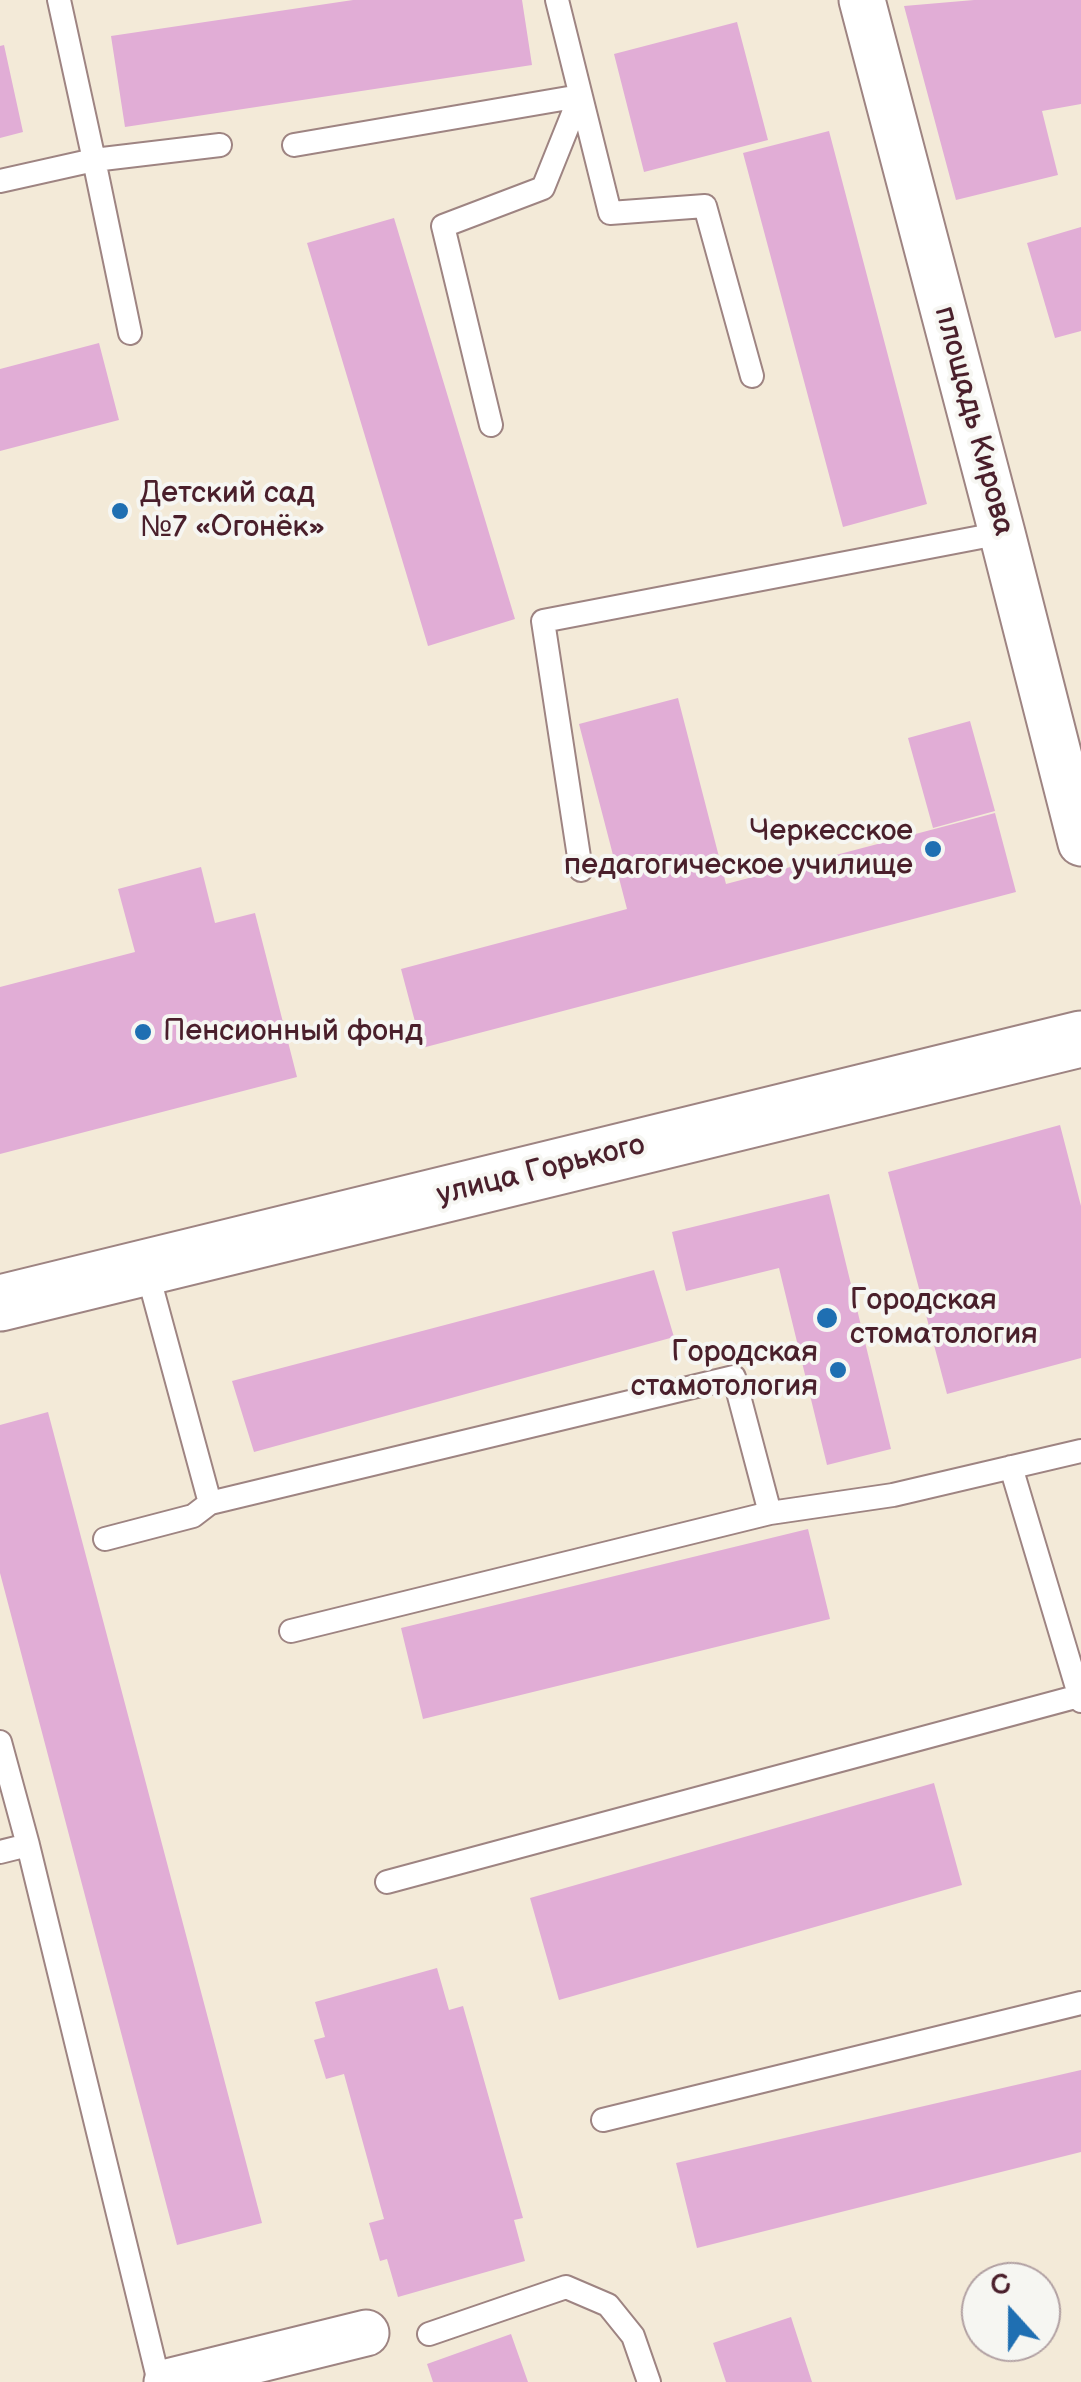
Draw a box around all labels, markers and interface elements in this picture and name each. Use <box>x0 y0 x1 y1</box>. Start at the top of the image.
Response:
street label: площадь Кирова <box>925 303 1021 539</box>
place label: Детский сад №7 «Огонёк» <box>140 476 325 546</box>
marker: Детский сад №7 «Огонёк» <box>109 500 131 522</box>
place label: Черкесское педагогическое училище <box>564 814 913 884</box>
marker: Черкесское педагогическое училище <box>922 838 944 860</box>
place label: Пенсионный фонд <box>163 1014 423 1050</box>
marker: Пенсионный фонд <box>132 1021 154 1043</box>
street label: улица Горького <box>433 1128 649 1214</box>
place label: Городская стоматология <box>850 1283 1038 1354</box>
marker: Городская стоматология <box>814 1305 840 1331</box>
place label: Городская стамотология <box>631 1335 818 1406</box>
marker: Городская стамотология <box>827 1359 849 1381</box>
north arrow <box>961 2262 1061 2362</box>
text: С <box>986 2267 1016 2304</box>

